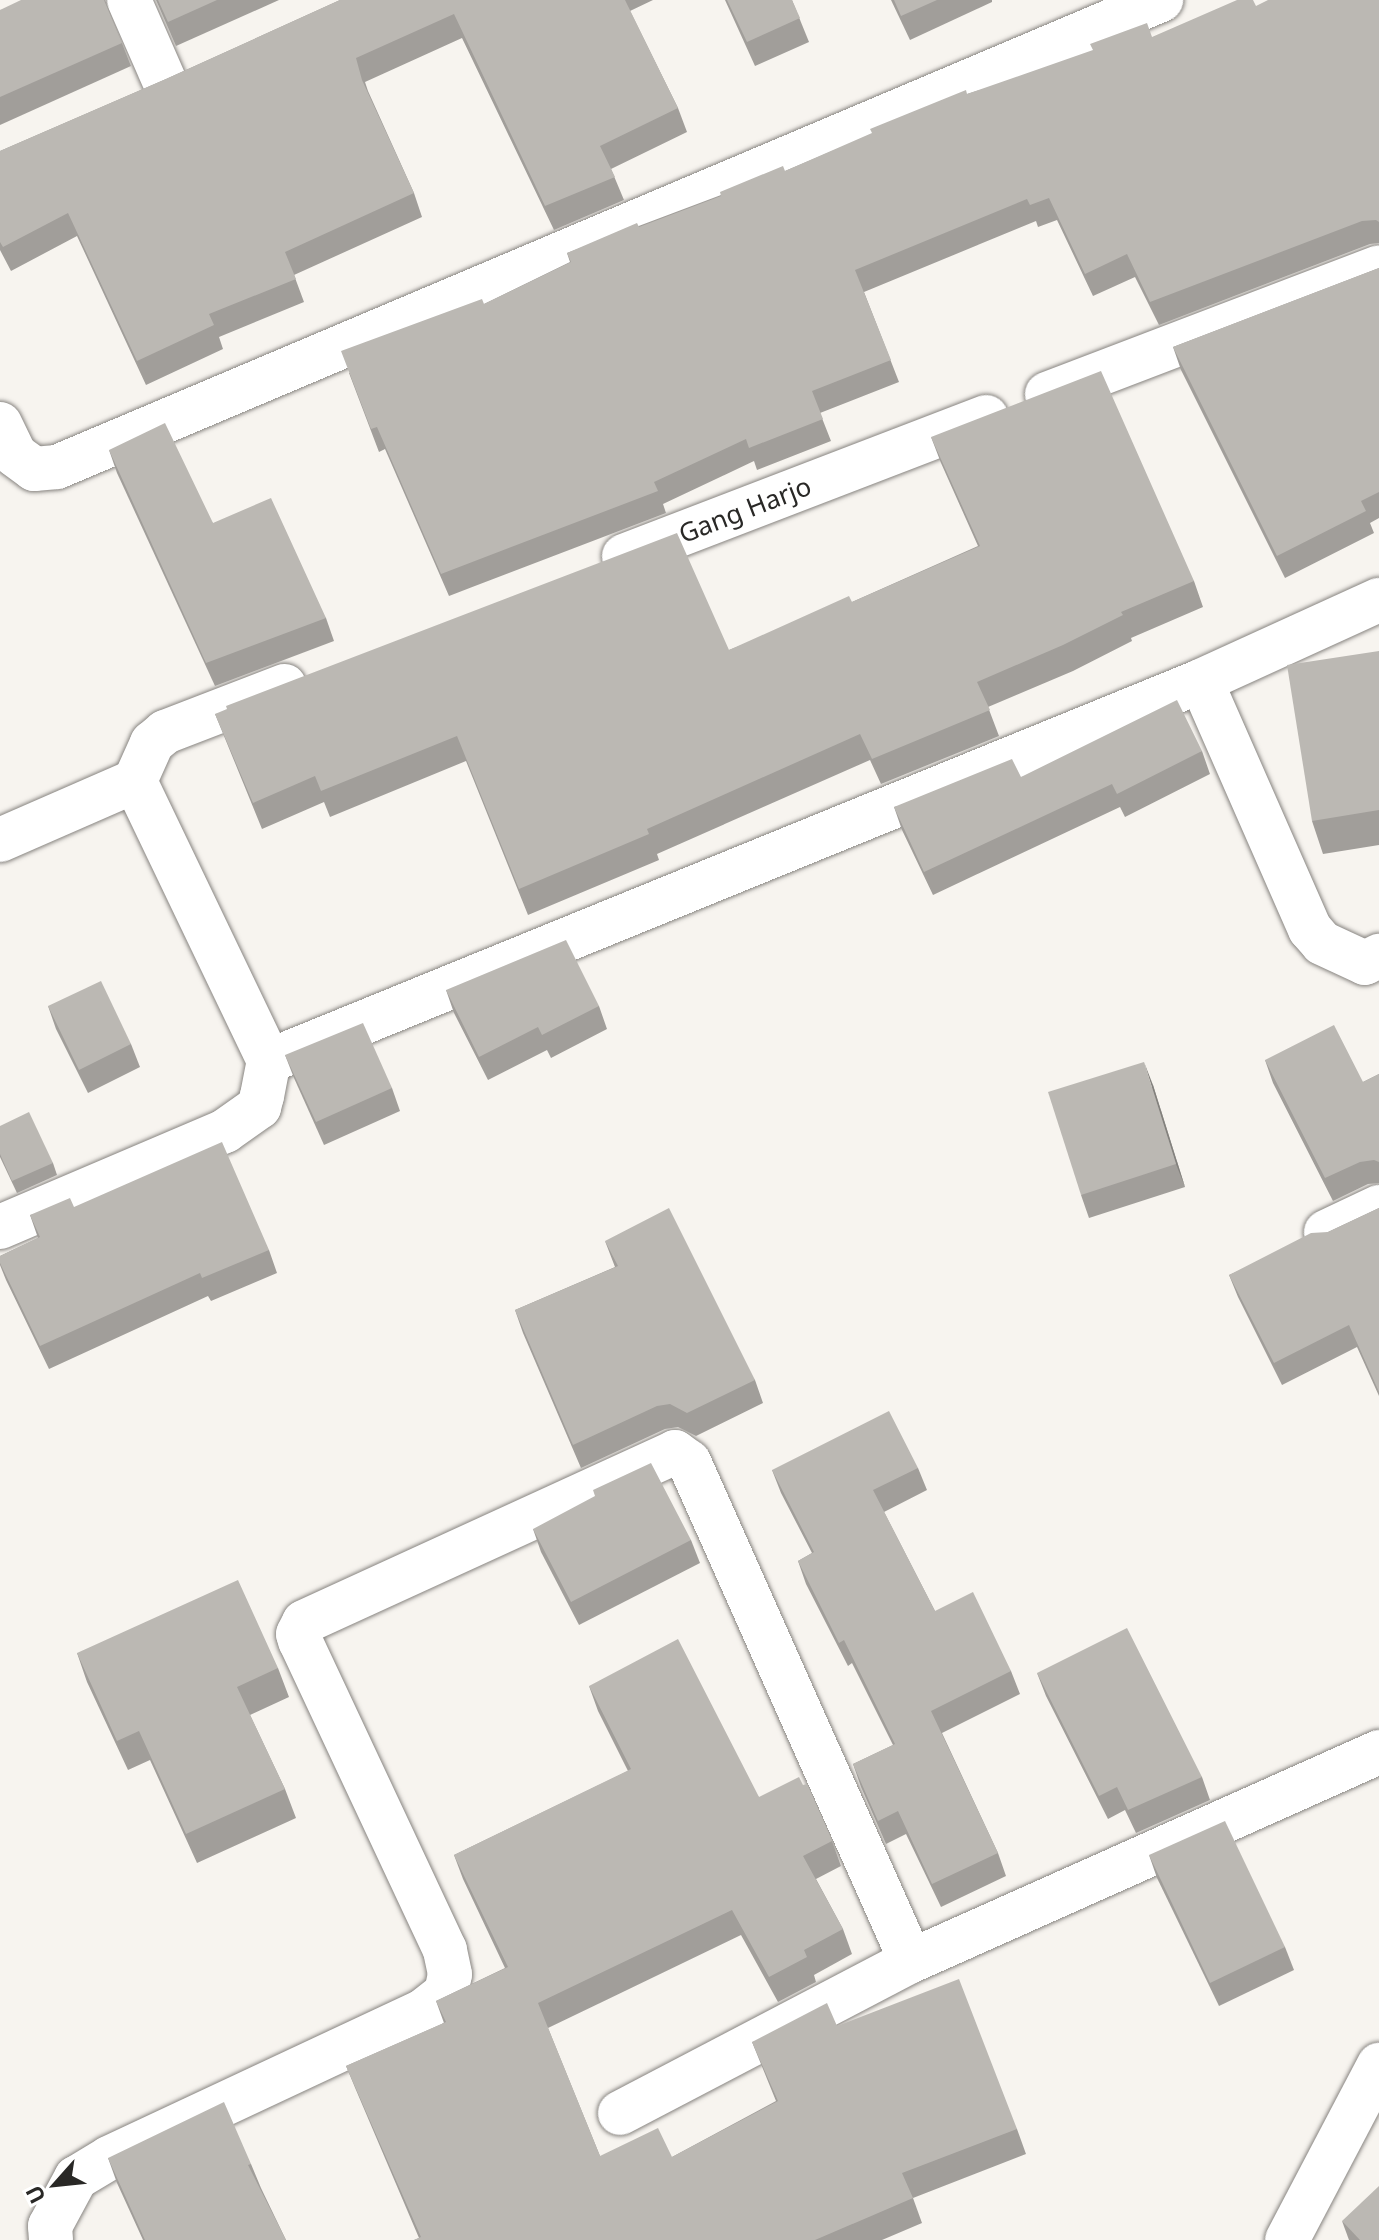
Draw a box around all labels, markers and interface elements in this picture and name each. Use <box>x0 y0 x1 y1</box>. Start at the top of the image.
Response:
street label: Gang Harjo <box>674 470 816 550</box>
north arrow <box>16 2144 96 2224</box>
text: U <box>17 2181 52 2209</box>

